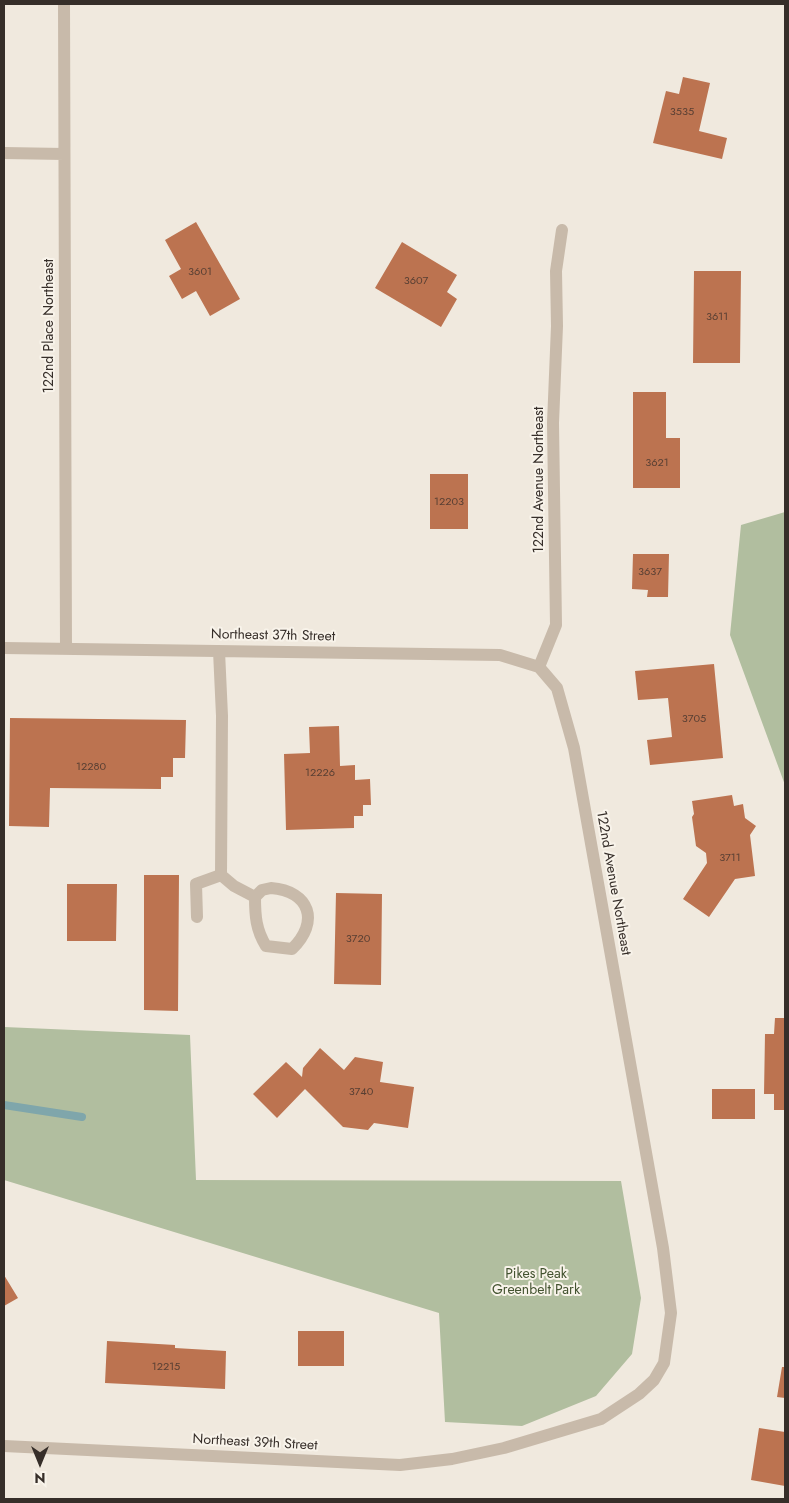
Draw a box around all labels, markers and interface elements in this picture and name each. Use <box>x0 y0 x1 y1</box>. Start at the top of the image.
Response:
house number: 3535 <box>670 105 694 119</box>
street label: 122nd Place Northeast <box>42 259 58 393</box>
house number: 3601 <box>188 265 212 279</box>
house number: 3607 <box>404 274 428 288</box>
house number: 3611 <box>706 310 728 324</box>
street label: 122nd Avenue Northeast <box>532 407 548 553</box>
house number: 3621 <box>645 456 669 470</box>
house number: 12203 <box>434 495 464 509</box>
house number: 3637 <box>638 565 662 579</box>
street label: Northeast 37th Street <box>211 627 335 645</box>
house number: 3705 <box>682 712 706 726</box>
house number: 12280 <box>76 760 106 774</box>
house number: 12226 <box>305 766 335 780</box>
street label: 122nd Avenue Northeast <box>592 809 634 957</box>
house number: 3711 <box>719 851 741 865</box>
house number: 3720 <box>346 932 370 946</box>
house number: 3740 <box>349 1085 373 1099</box>
park label: Pikes Peak Greenbelt Park <box>492 1267 580 1300</box>
house number: 12215 <box>152 1360 180 1374</box>
street label: Northeast 39th Street <box>192 1431 318 1455</box>
north arrow <box>15 1438 65 1488</box>
text: N <box>34 1468 46 1488</box>

